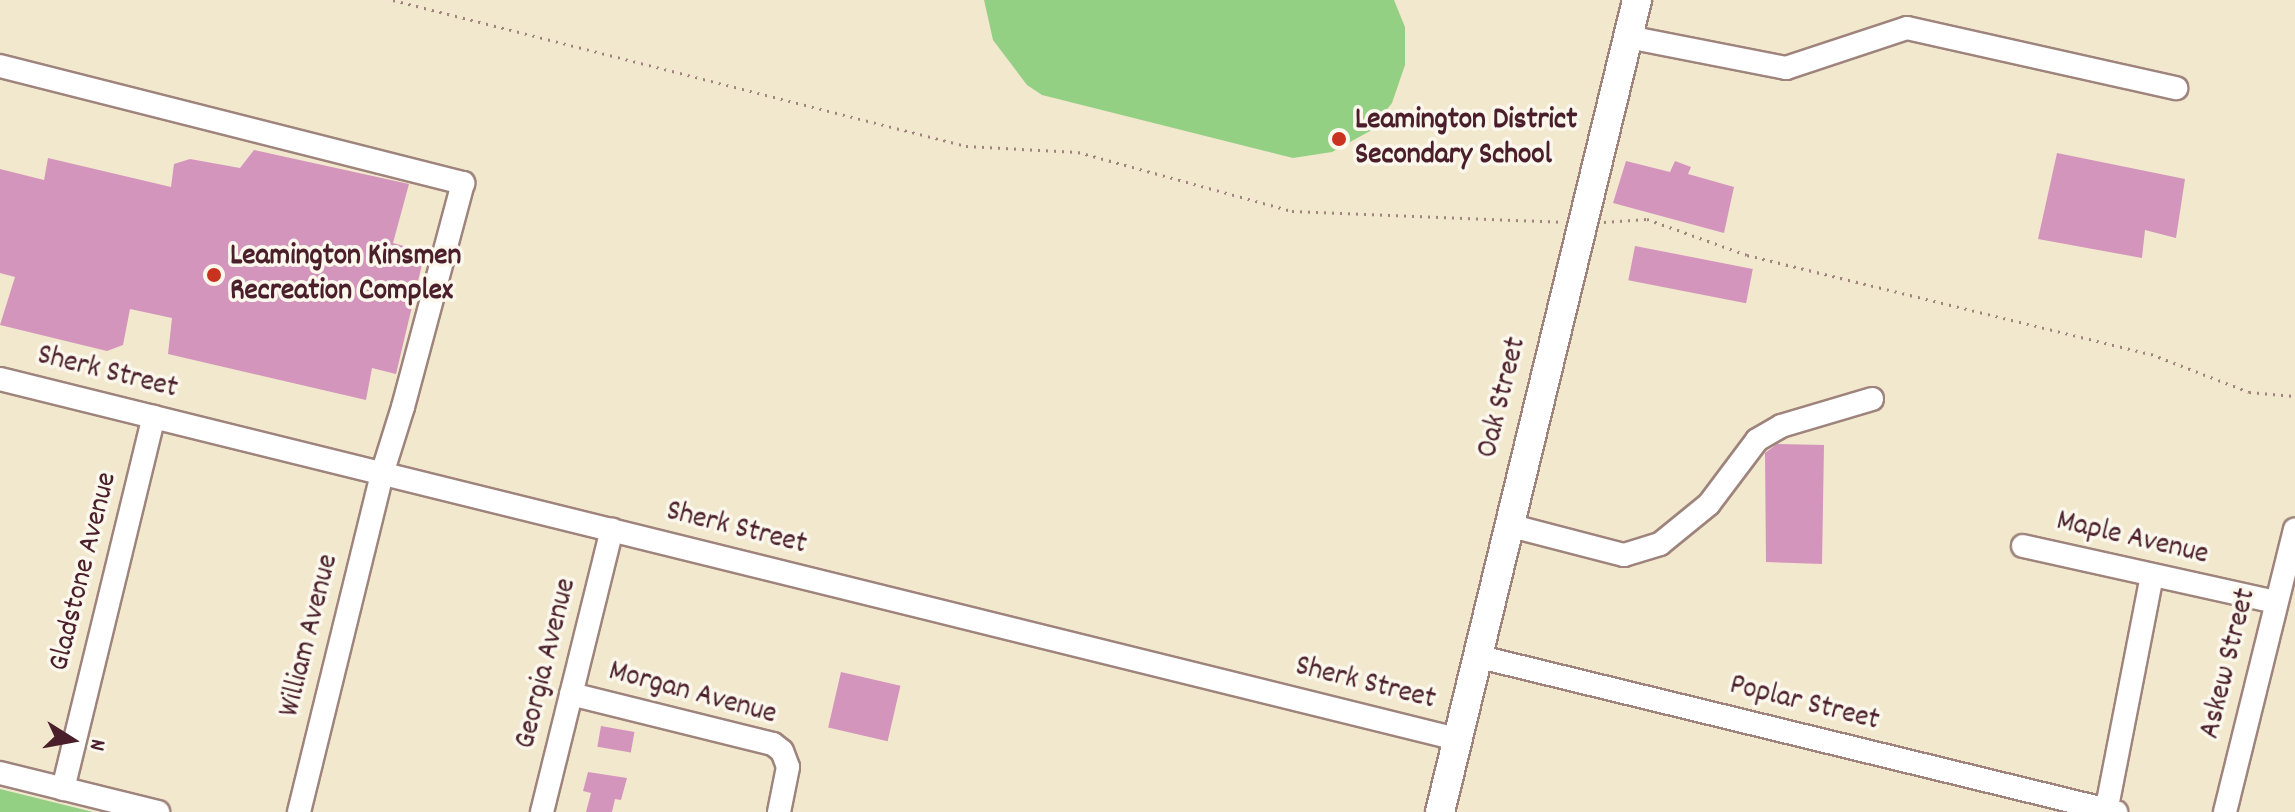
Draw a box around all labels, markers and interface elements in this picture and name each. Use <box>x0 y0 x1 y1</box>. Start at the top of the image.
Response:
place label: Leamington District Secondary School <box>1355 104 1577 174</box>
marker: Leamington District Secondary School <box>1330 130 1348 148</box>
place label: Leamington Kinsmen Recreation Complex <box>230 240 461 310</box>
marker: Leamington Kinsmen Recreation Complex <box>205 266 223 284</box>
street label: Oak Street <box>1472 334 1536 462</box>
street label: Sherk Street <box>33 339 181 409</box>
street label: Gladstone Avenue <box>43 469 127 675</box>
street label: Sherk Street <box>662 495 810 565</box>
street label: Maple Avenue <box>2053 505 2211 575</box>
street label: William Avenue <box>273 551 349 721</box>
street label: Georgia Avenue <box>509 575 587 753</box>
street label: Askew Street <box>2194 585 2266 743</box>
street label: Sherk Street <box>1291 650 1439 720</box>
street label: Morgan Avenue <box>604 655 780 735</box>
street label: Poplar Street <box>1725 669 1883 741</box>
north arrow <box>32 700 112 780</box>
text: N <box>80 736 112 753</box>

